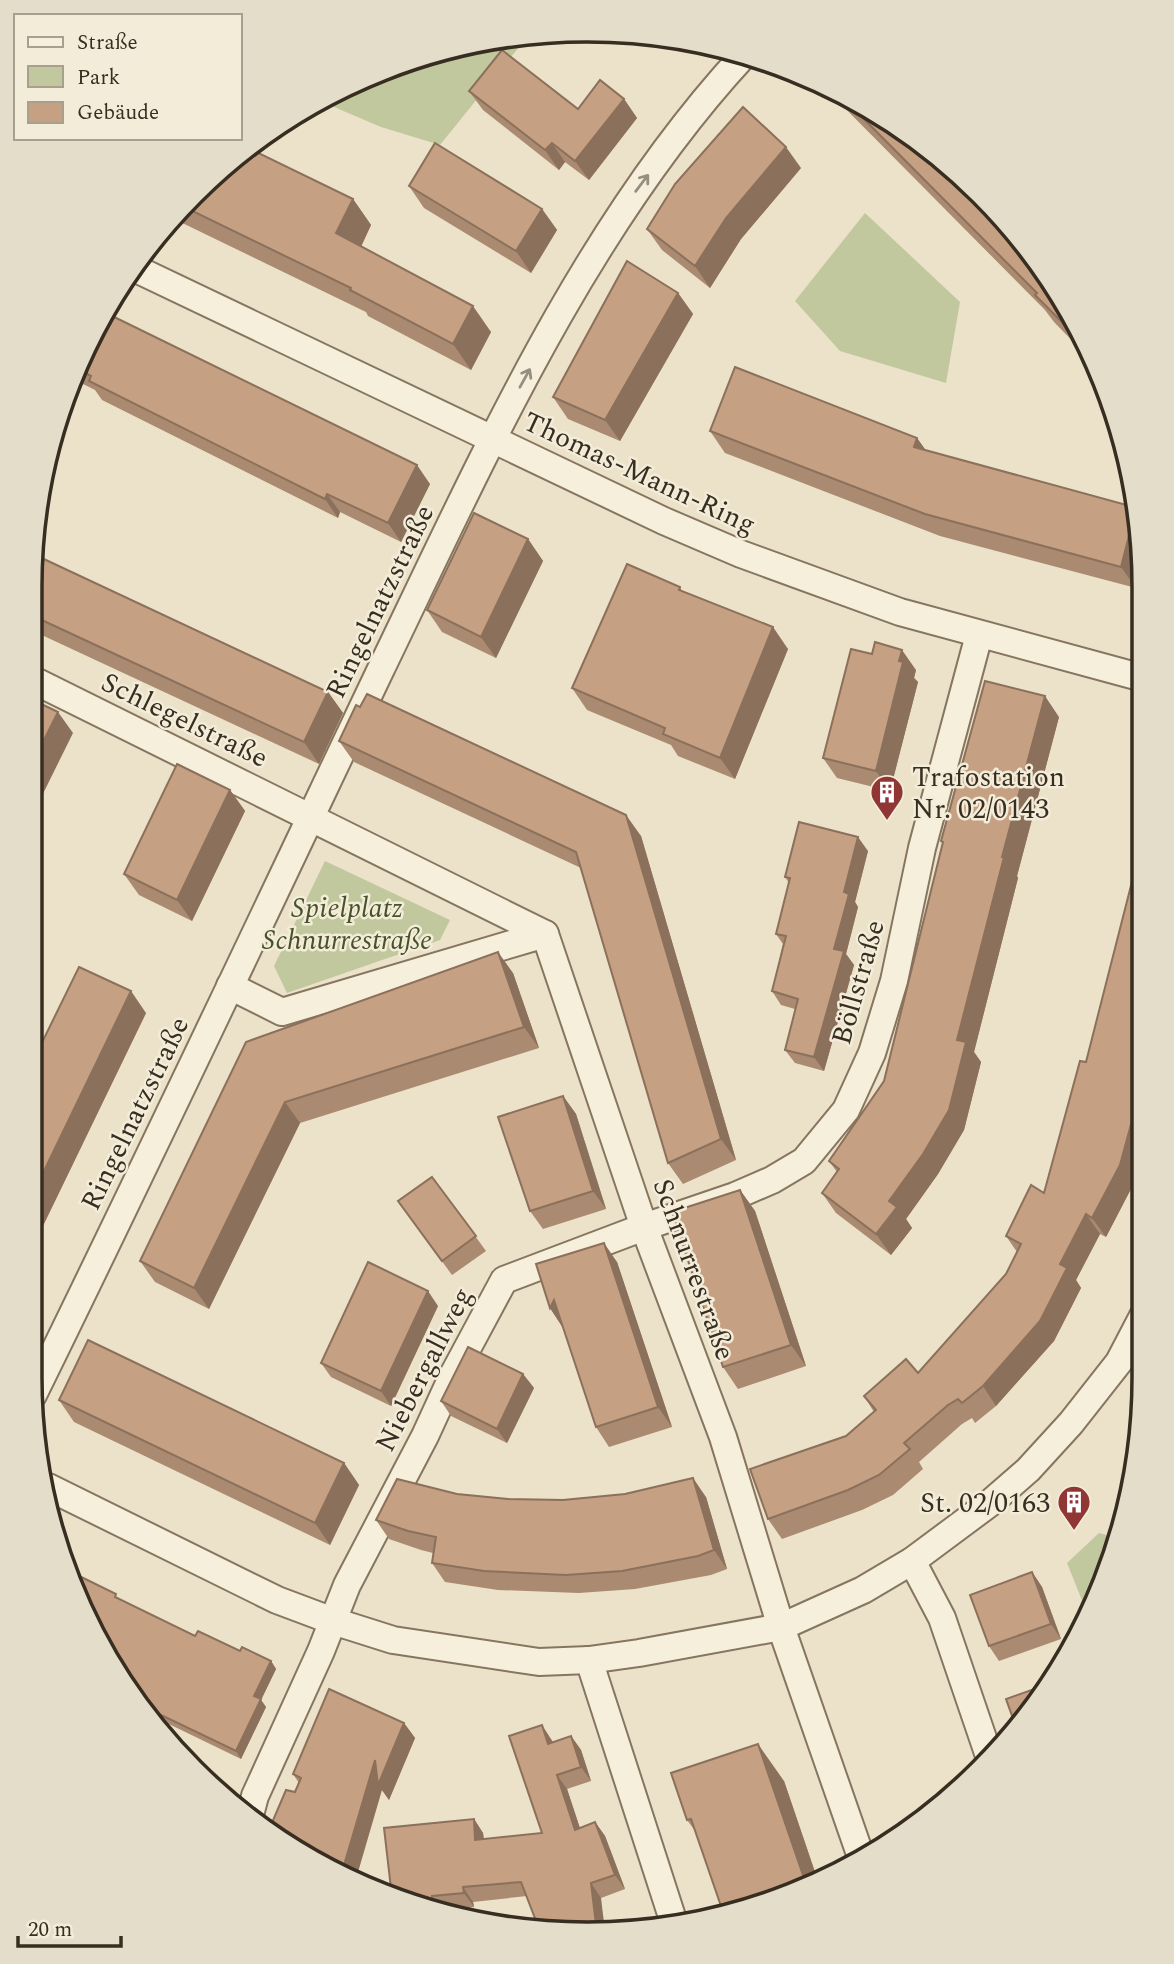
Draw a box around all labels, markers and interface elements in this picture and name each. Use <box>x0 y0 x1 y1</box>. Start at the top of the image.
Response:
legend <box>14 14 242 140</box>
text: Straße <box>77 27 138 59</box>
text: Park <box>77 62 121 94</box>
text: Gebäude <box>77 97 159 129</box>
one-way arrow <box>634 174 649 193</box>
one-way arrow <box>518 369 532 389</box>
street label: Thomas-Mann-Ring <box>516 400 763 546</box>
street label: Ringelnatzstraße <box>315 497 446 706</box>
street label: Schlegelstraße <box>93 661 275 779</box>
place label: Trafostation Nr. 02/0143 <box>912 756 1065 831</box>
building icon: Trafostation Nr. 02/0143 <box>868 773 906 822</box>
park label: Spielplatz Schnurrestraße <box>262 887 432 962</box>
street label: Böllstraße <box>820 915 897 1050</box>
street label: Ringelnatzstraße <box>70 1009 201 1218</box>
street label: Schnurrestraße <box>641 1173 746 1366</box>
street label: Niebergallweg <box>364 1280 484 1460</box>
place label: St. 02/0163 <box>920 1482 1050 1525</box>
building icon: St. 02/0163 <box>1055 1483 1093 1532</box>
scale bar <box>18 1904 121 1948</box>
text: 20 m <box>28 1914 72 1946</box>

